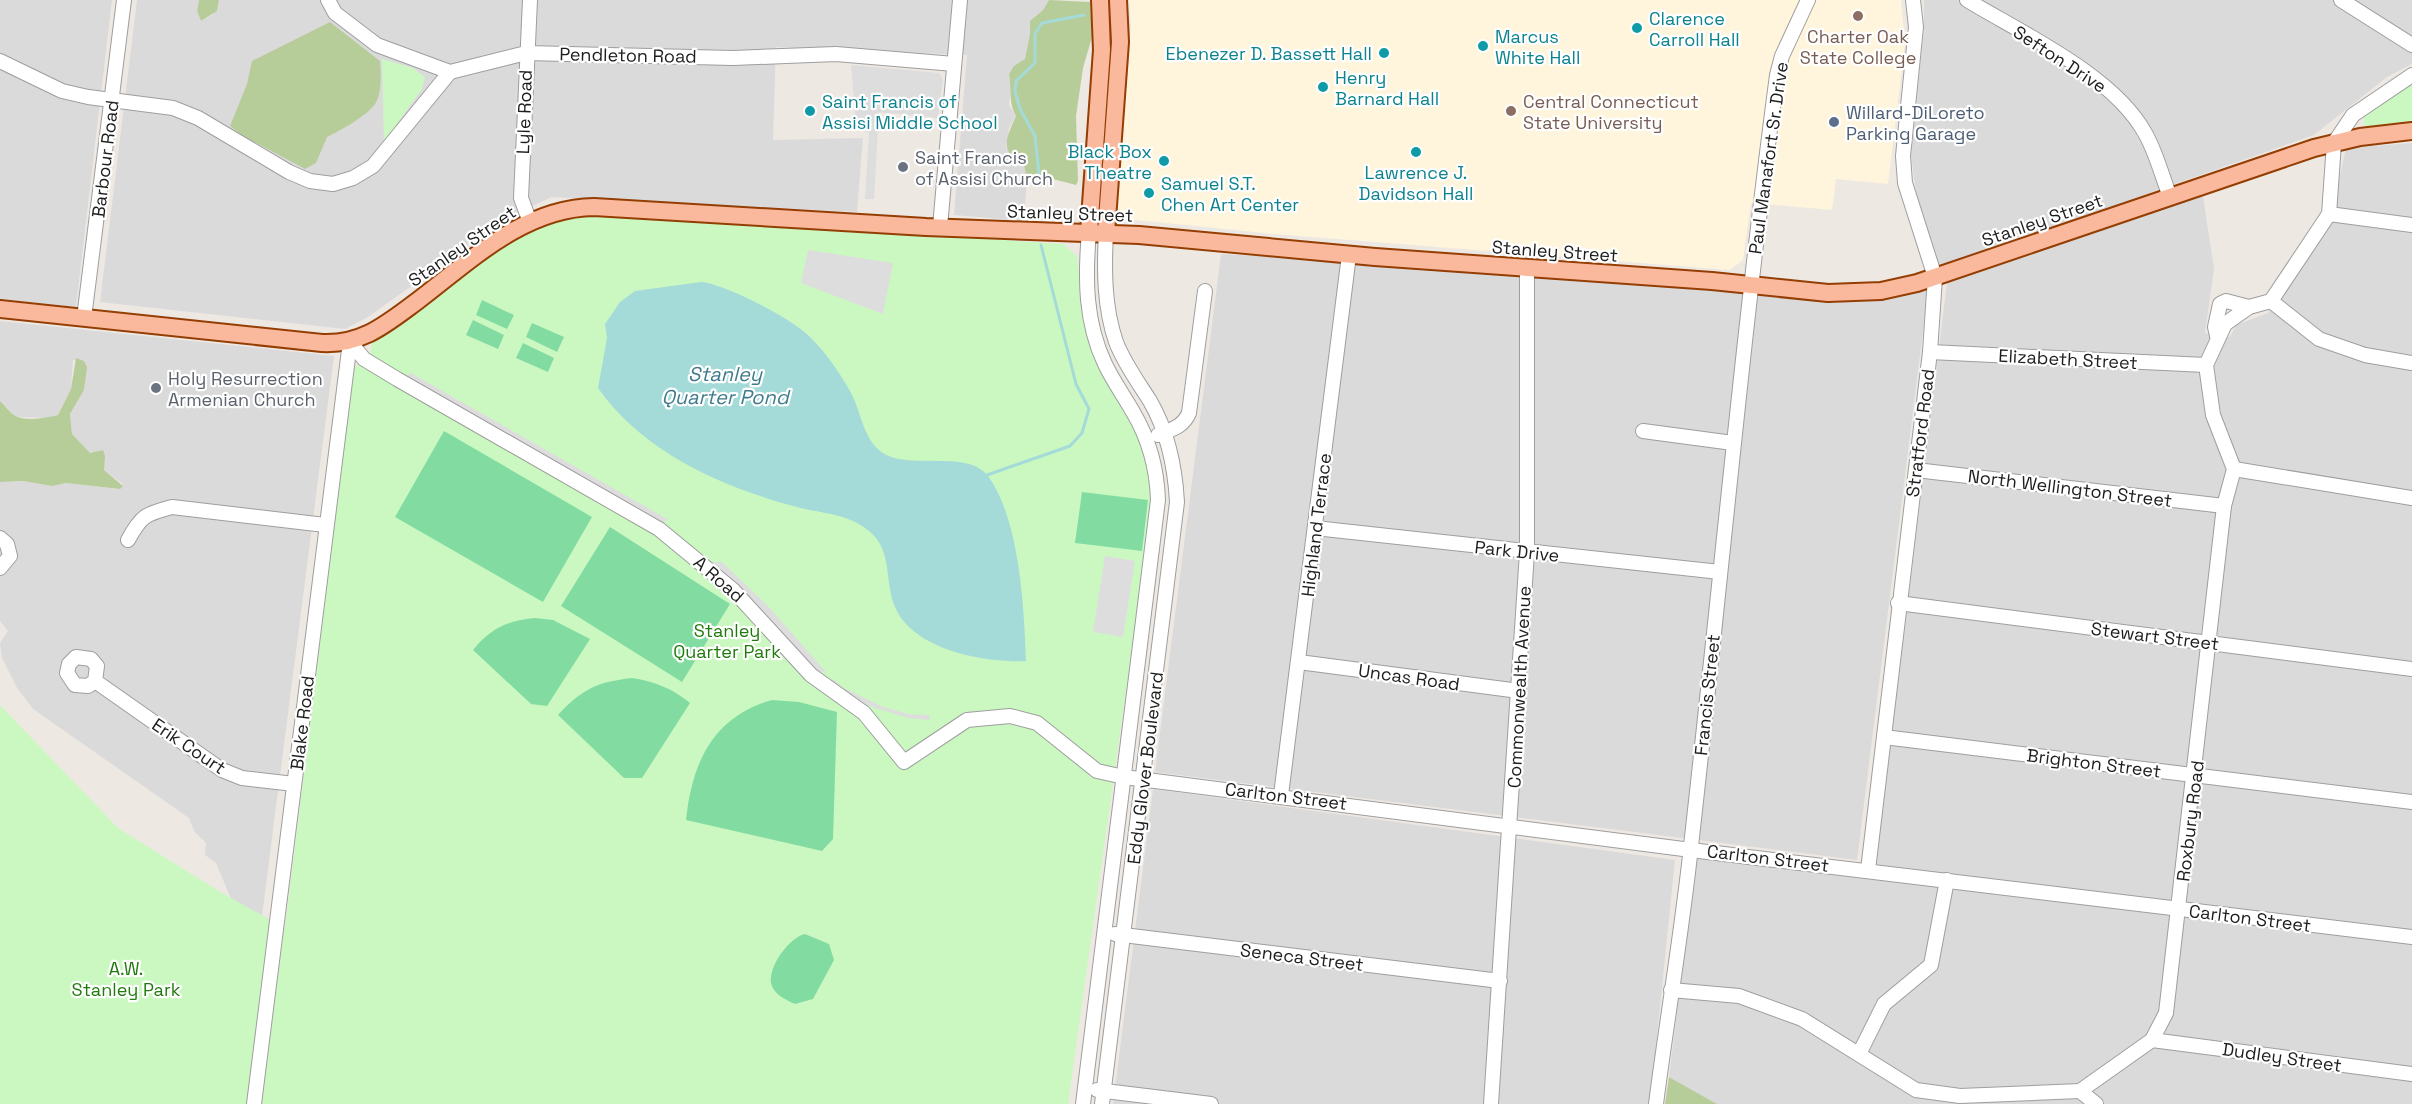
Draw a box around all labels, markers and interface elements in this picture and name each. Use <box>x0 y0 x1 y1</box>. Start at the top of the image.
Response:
place label: Clarence Carroll Hall <box>1649 7 1740 51</box>
marker: Charter Oak State College <box>1851 9 1865 23</box>
street label: Sefton Drive <box>2009 20 2111 98</box>
marker: Clarence Carroll Hall <box>1630 21 1644 35</box>
place label: Marcus White Hall <box>1495 25 1580 69</box>
place label: Charter Oak State College <box>1800 25 1916 69</box>
marker: Marcus White Hall <box>1476 39 1490 53</box>
street label: Pendleton Road <box>559 42 697 68</box>
place label: Ebenezer D. Bassett Hall <box>1166 42 1372 65</box>
marker: Ebenezer D. Bassett Hall <box>1377 46 1391 60</box>
street label: Paul Manafort Sr. Drive <box>1743 60 1793 256</box>
place label: Henry Barnard Hall <box>1335 66 1439 110</box>
street label: Lyle Road <box>511 69 537 155</box>
marker: Henry Barnard Hall <box>1316 80 1330 94</box>
place label: Saint Francis of Assisi Middle School <box>822 90 998 134</box>
place label: Central Connecticut State University <box>1523 90 1699 134</box>
street label: Barbour Road <box>86 99 124 219</box>
place label: Willard-DiLoreto Parking Garage <box>1846 101 1985 145</box>
marker: Saint Francis of Assisi Middle School <box>803 104 817 118</box>
marker: Central Connecticut State University <box>1504 104 1518 118</box>
marker: Willard-DiLoreto Parking Garage <box>1827 115 1841 129</box>
place label: Black Box Theatre <box>1067 140 1152 184</box>
marker: Lawrence J. Davidson Hall <box>1409 145 1423 159</box>
place label: Saint Francis of Assisi Church <box>915 146 1053 190</box>
marker: Black Box Theatre <box>1157 154 1171 168</box>
marker: Saint Francis of Assisi Church <box>896 160 910 174</box>
place label: Lawrence J. Davidson Hall <box>1359 161 1473 205</box>
place label: Samuel S.T. Chen Art Center <box>1161 172 1299 216</box>
marker: Samuel S.T. Chen Art Center <box>1142 186 1156 200</box>
street label: Stanley Street <box>1979 189 2105 251</box>
street label: Stanley Street <box>1006 199 1134 227</box>
street label: Stanley Street <box>404 200 520 292</box>
street label: Stanley Street <box>1491 235 1619 267</box>
street label: Elizabeth Street <box>1998 344 2138 374</box>
water label: Stanley Quarter Pond <box>661 361 791 410</box>
place label: Holy Resurrection Armenian Church <box>168 367 323 411</box>
street label: Stratford Road <box>1901 368 1939 498</box>
marker: Holy Resurrection Armenian Church <box>149 381 163 395</box>
street label: Highland Terrace <box>1296 452 1336 598</box>
street label: North Wellington Street <box>1967 464 2173 512</box>
street label: Park Drive <box>1473 535 1561 567</box>
street label: A Road <box>689 551 749 607</box>
street label: Commonwealth Avenue <box>1502 585 1536 789</box>
street label: Stewart Street <box>2090 617 2220 655</box>
park label: Stanley Quarter Park <box>673 619 781 663</box>
street label: Francis Street <box>1689 633 1725 757</box>
street label: Uncas Road <box>1357 658 1461 696</box>
street label: Eddy Glover Boulevard <box>1122 670 1168 866</box>
street label: Blake Road <box>285 674 319 772</box>
street label: Erik Court <box>148 713 230 779</box>
street label: Brighton Street <box>2026 743 2162 783</box>
street label: Roxbury Road <box>2171 759 2209 883</box>
street label: Carlton Street <box>1224 777 1348 815</box>
street label: Carlton Street <box>1706 839 1830 877</box>
street label: Carlton Street <box>2188 899 2312 937</box>
street label: Seneca Street <box>1239 938 1365 976</box>
park label: A.W. Stanley Park <box>72 957 181 1001</box>
street label: Dudley Street <box>2221 1037 2343 1077</box>

